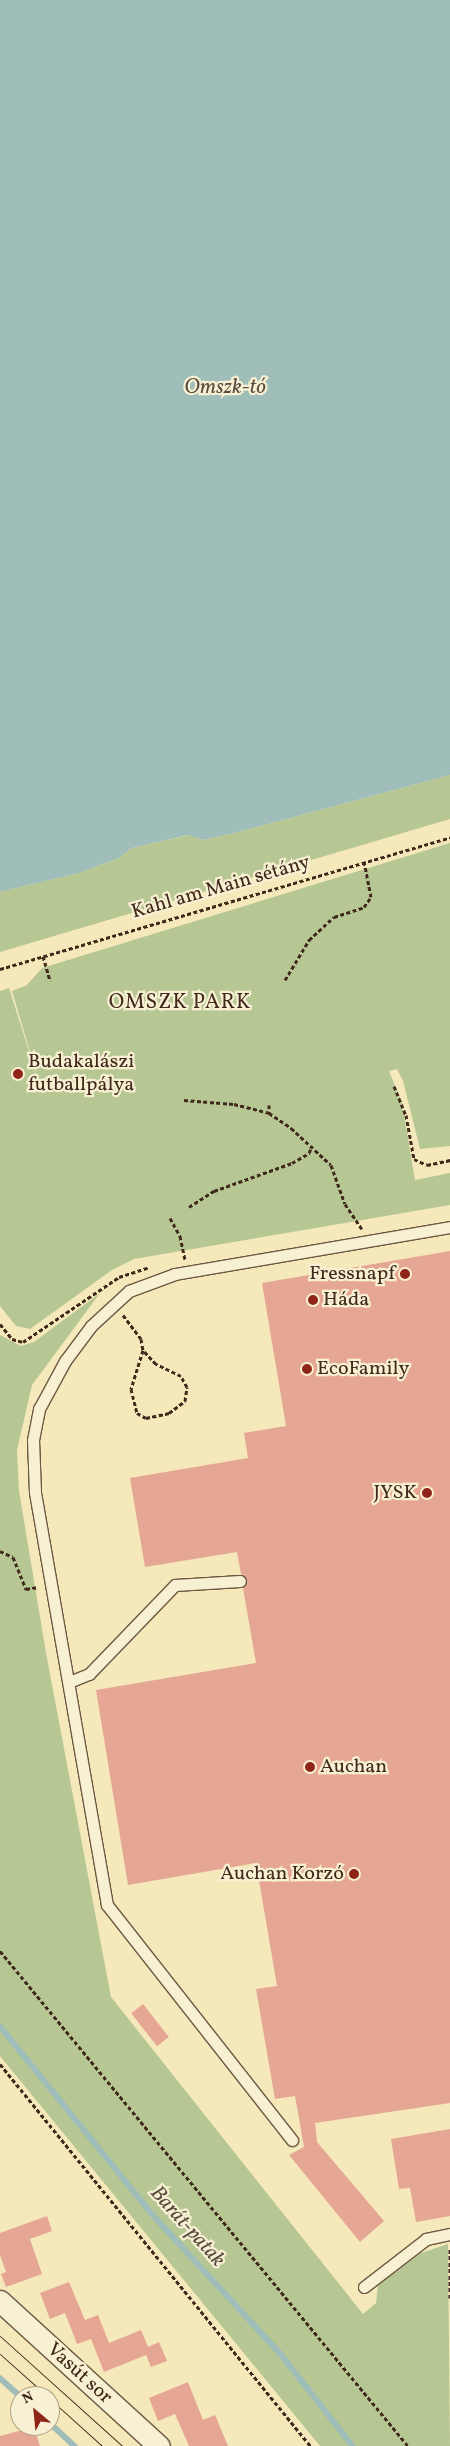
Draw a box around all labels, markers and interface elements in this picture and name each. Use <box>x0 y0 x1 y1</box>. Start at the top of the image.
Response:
water label: Omszk-tó <box>184 375 266 401</box>
street label: Kahl am Main sétány <box>129 851 313 925</box>
district label: OMSZK PARK <box>107 990 253 1016</box>
place label: Budakalászi futballpálya <box>28 1050 134 1097</box>
marker: Budakalászi futballpálya <box>12 1068 24 1080</box>
place label: Fressnapf <box>309 1262 395 1286</box>
marker: Fressnapf <box>399 1268 411 1280</box>
place label: Háda <box>323 1288 369 1312</box>
marker: Háda <box>307 1294 319 1306</box>
place label: EcoFamily <box>317 1357 409 1381</box>
marker: EcoFamily <box>301 1363 313 1375</box>
place label: JYSK <box>374 1481 417 1505</box>
marker: JYSK <box>421 1487 433 1499</box>
place label: Auchan <box>320 1755 387 1779</box>
marker: Auchan <box>304 1761 316 1773</box>
place label: Auchan Korzó <box>220 1862 344 1886</box>
marker: Auchan Korzó <box>348 1868 360 1880</box>
water label: Barát-patak <box>144 2181 230 2273</box>
street label: Vasút sor <box>41 2338 117 2410</box>
north arrow <box>10 2386 60 2436</box>
text: N <box>19 2387 37 2409</box>

